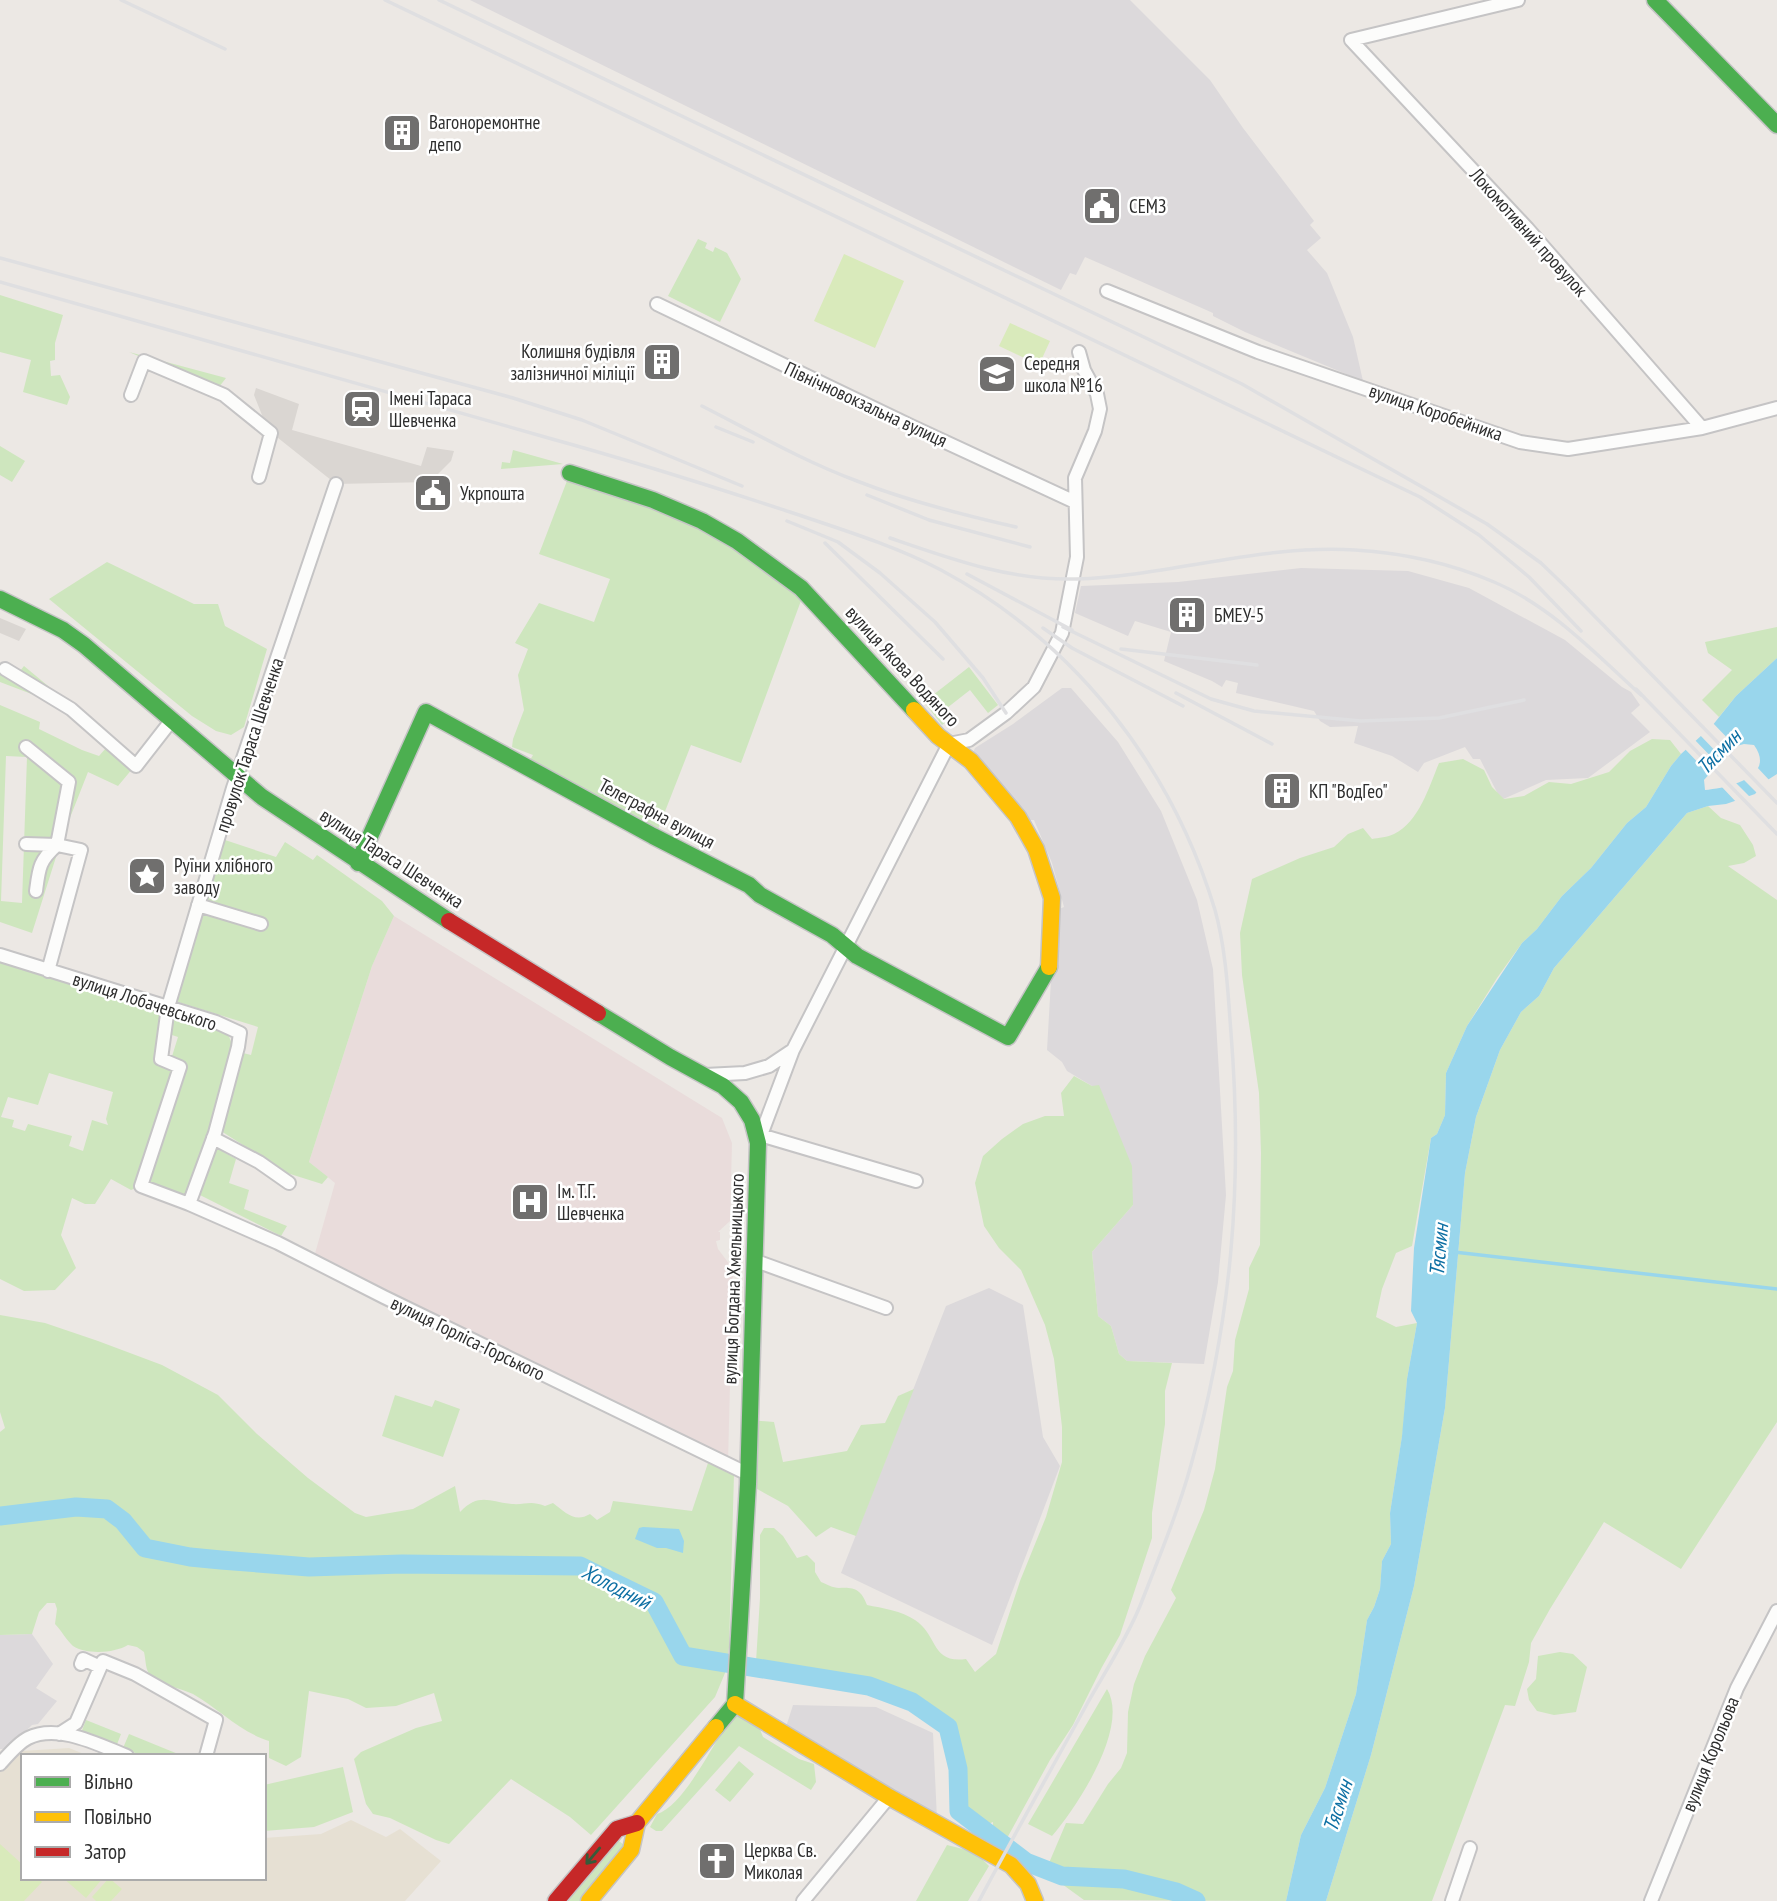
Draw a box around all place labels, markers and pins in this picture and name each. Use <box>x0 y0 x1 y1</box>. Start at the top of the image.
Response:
place label: Вагоноремонтне депо <box>429 110 540 156</box>
building icon: Вагоноремонтне депо <box>381 112 423 154</box>
public building icon: СЕМЗ <box>1081 185 1123 227</box>
place label: СЕМЗ <box>1129 194 1166 218</box>
place label: Колишня будівля залізничної міліції <box>510 339 635 385</box>
building icon: Колишня будівля залізничної міліції <box>641 341 683 383</box>
place label: Середня школа №16 <box>1024 351 1103 397</box>
school or university icon: Середня школа №16 <box>976 353 1018 395</box>
place label: Імені Тараса Шевченка <box>389 386 472 432</box>
station icon: Імені Тараса Шевченка <box>341 388 383 430</box>
public building icon: Укрпошта <box>412 472 454 514</box>
place label: Укрпошта <box>460 481 525 505</box>
building icon: БМЕУ-5 <box>1166 594 1208 636</box>
place label: БМЕУ-5 <box>1214 603 1264 627</box>
building icon: КП "ВодГео" <box>1261 770 1303 812</box>
place label: КП "ВодГео" <box>1309 779 1388 803</box>
place label: Руїни хлібного заводу <box>174 853 273 899</box>
place icon: Руїни хлібного заводу <box>126 855 168 897</box>
place label: Ім. Т.Г. Шевченка <box>557 1179 624 1225</box>
hospital icon: Ім. Т.Г. Шевченка <box>509 1181 551 1223</box>
place label: Церква Св. Миколая <box>744 1838 817 1884</box>
church icon: Церква Св. Миколая <box>696 1840 738 1882</box>

